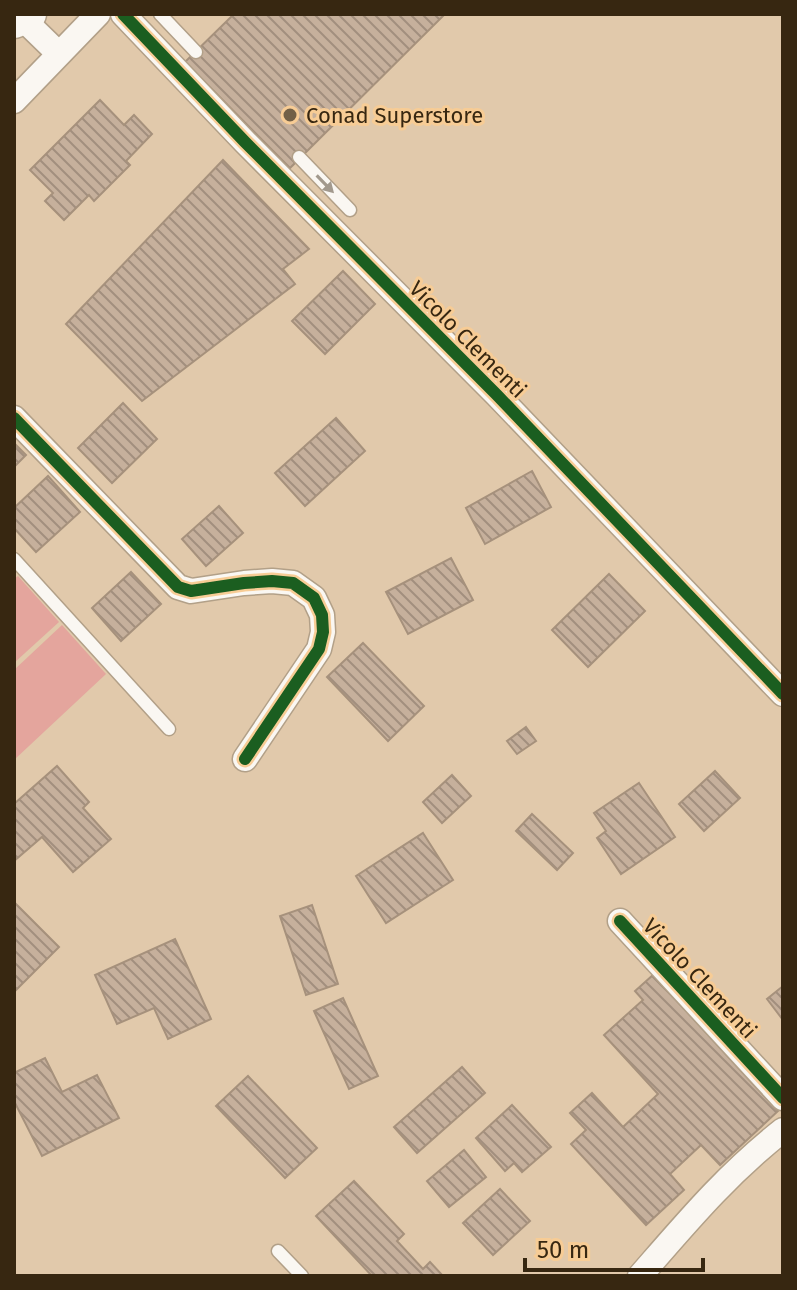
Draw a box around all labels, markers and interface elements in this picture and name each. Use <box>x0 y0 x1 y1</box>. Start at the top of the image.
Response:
place label: Conad Superstore <box>306 102 483 129</box>
marker: Conad Superstore <box>281 106 299 124</box>
one-way arrow <box>315 174 334 193</box>
street label: Vicolo Clementi <box>403 275 532 404</box>
street label: Vicolo Clementi <box>637 913 762 1044</box>
scale bar <box>525 1222 703 1272</box>
text: 50 m <box>537 1236 589 1264</box>

